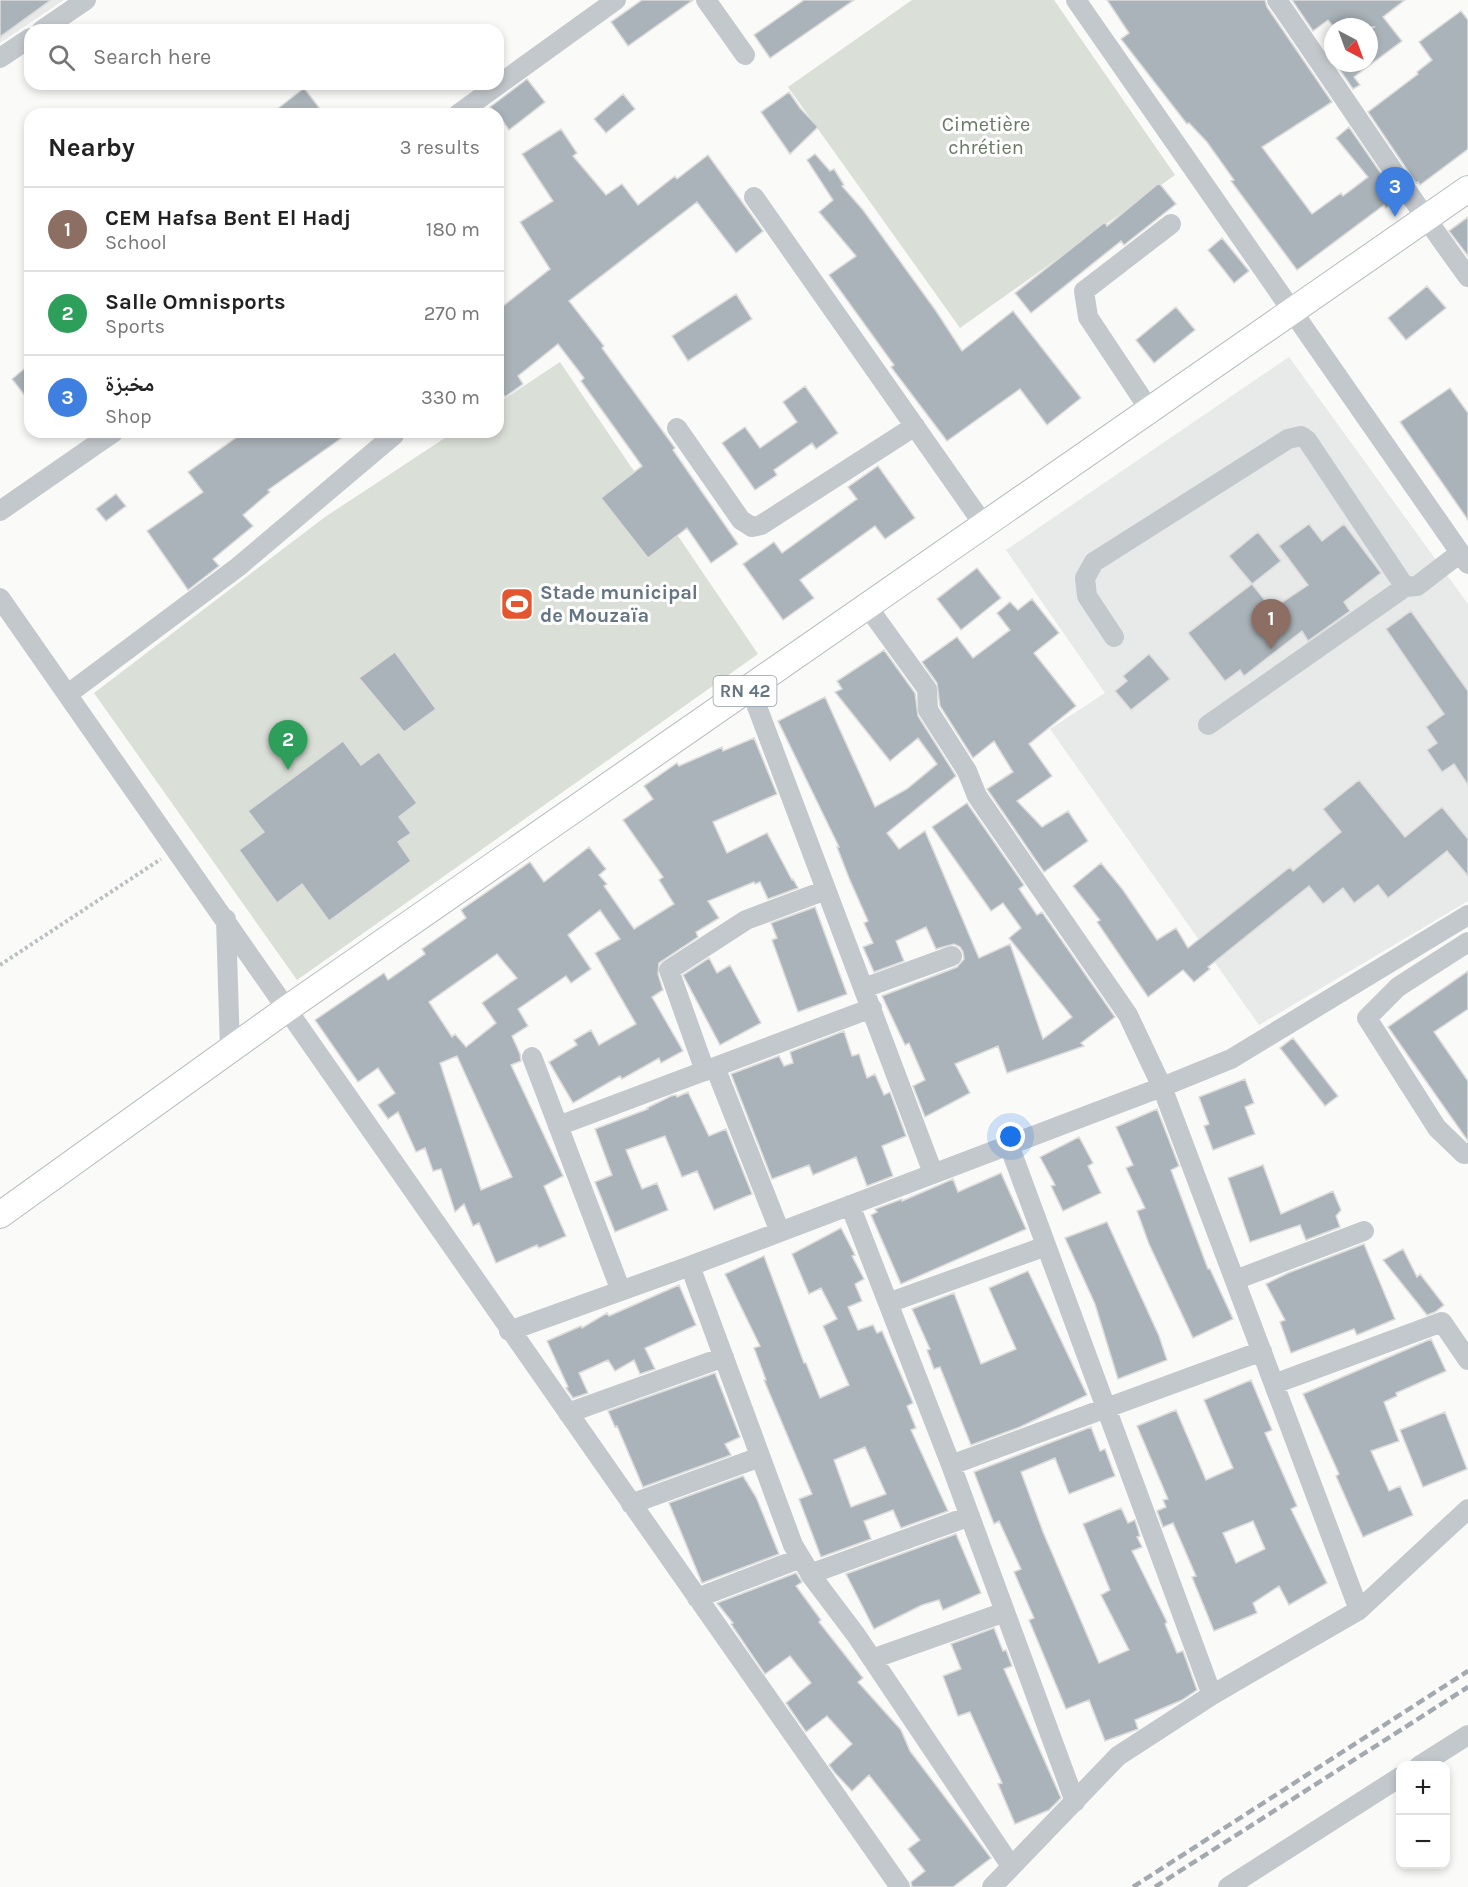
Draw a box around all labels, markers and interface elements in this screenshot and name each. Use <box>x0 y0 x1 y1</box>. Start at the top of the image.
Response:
north arrow <box>1324 18 1378 72</box>
search box <box>24 24 504 90</box>
icon: search <box>45 41 78 74</box>
text: Search here <box>93 44 211 70</box>
park label: Cimetière chrétien <box>942 113 1030 159</box>
text: Nearby <box>48 132 135 163</box>
text: 3 results <box>400 136 480 159</box>
pin: 3 <box>1376 168 1414 217</box>
text: CEM Hafsa Bent El Hadj <box>105 205 351 231</box>
text: 1 <box>64 218 71 241</box>
text: 180 m <box>426 218 480 241</box>
text: School <box>105 231 167 254</box>
text: Salle Omnisports <box>105 289 286 315</box>
text: 2 <box>61 302 74 325</box>
text: 270 m <box>424 302 480 325</box>
text: Sports <box>105 315 165 338</box>
text: مخبزة <box>105 371 154 397</box>
text: 3 <box>61 386 74 409</box>
text: 330 m <box>421 386 480 409</box>
text: Shop <box>105 405 152 428</box>
place label: Stade municipal de Mouzaïa <box>540 581 698 627</box>
sports icon: Stade municipal de Mouzaïa <box>499 586 535 622</box>
pin: 1 <box>1252 600 1290 649</box>
road number: RN 42 <box>714 676 777 706</box>
pin: 2 <box>268 720 308 770</box>
your location <box>996 1122 1025 1151</box>
map controls <box>1396 1761 1450 1869</box>
button: + <box>1396 1761 1450 1815</box>
button: − <box>1396 1815 1450 1869</box>

